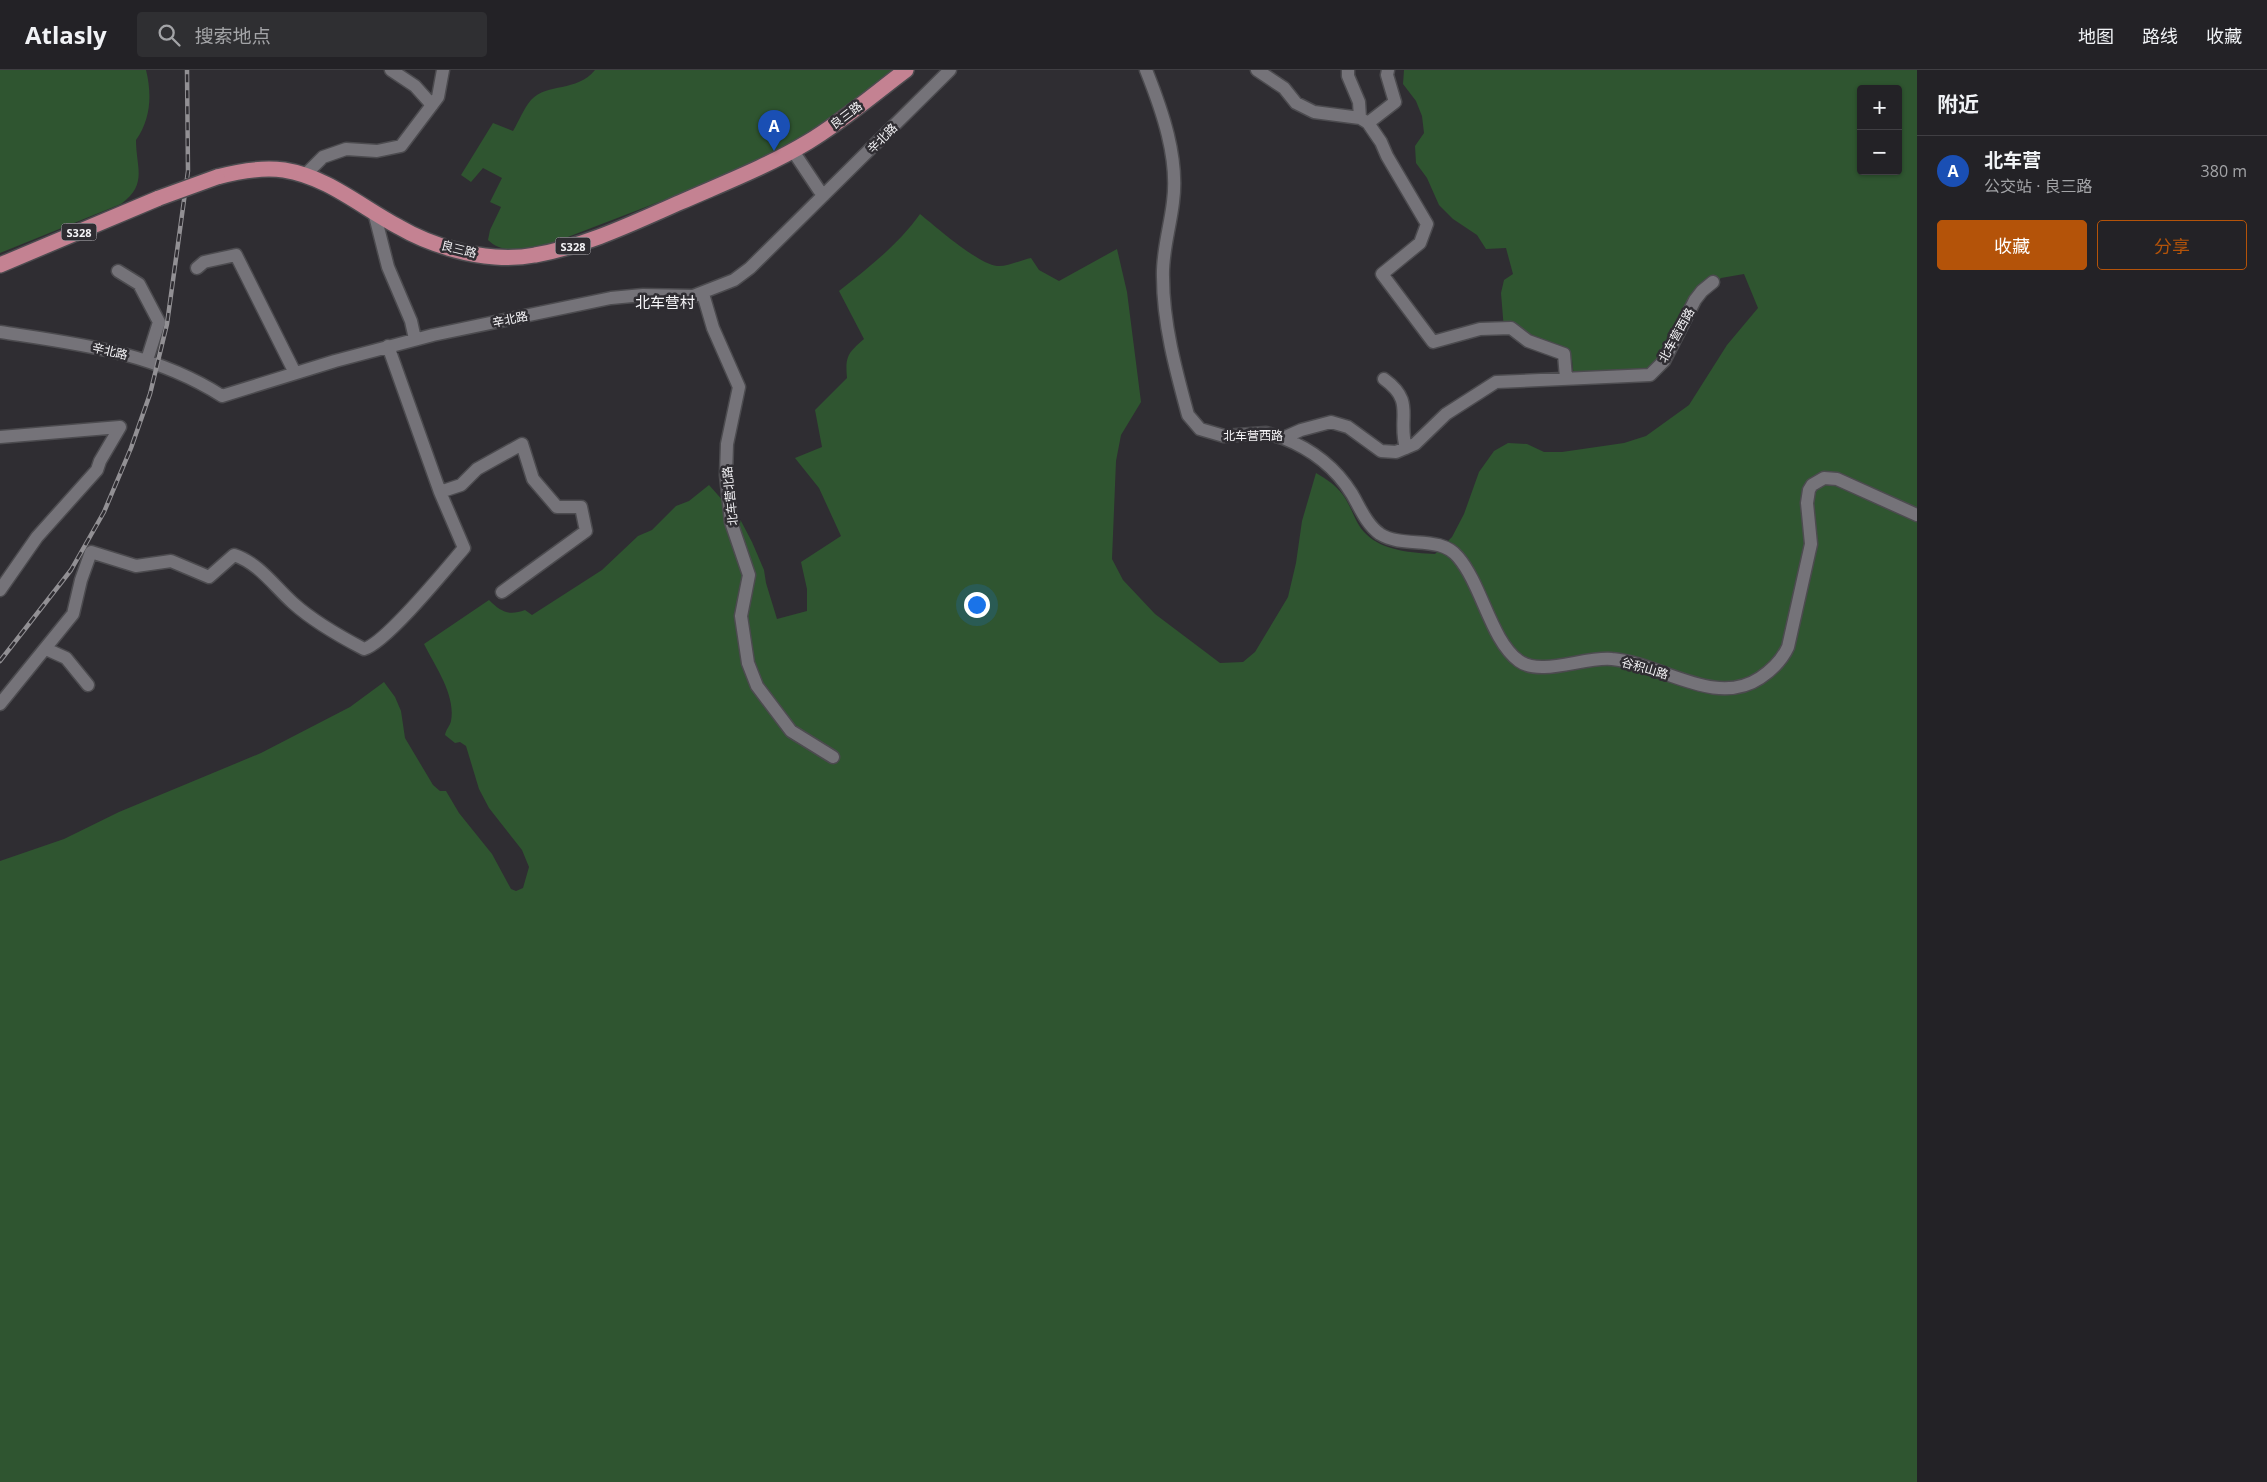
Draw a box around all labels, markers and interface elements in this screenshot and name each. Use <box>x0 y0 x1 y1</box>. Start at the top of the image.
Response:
search box <box>137 12 487 57</box>
text: Atlasly <box>25 18 107 51</box>
icon: search <box>155 21 183 49</box>
text: 搜索地点 <box>195 23 271 49</box>
text: 地图 <box>2078 24 2114 48</box>
text: 路线 <box>2142 24 2178 48</box>
text: 收藏 <box>2206 24 2242 48</box>
map controls <box>1857 85 1902 175</box>
button: + <box>1857 85 1902 130</box>
text: 附近 <box>1937 90 1979 118</box>
street label: 良三路 <box>827 97 865 133</box>
pin: A <box>758 110 790 151</box>
street label: 辛北路 <box>863 119 901 157</box>
button: − <box>1857 130 1902 175</box>
text: 北车营 <box>1984 147 2041 173</box>
text: A <box>1947 160 1959 182</box>
text: 380 m <box>2201 160 2247 182</box>
text: 公交站 · 良三路 <box>1984 175 2093 197</box>
button: 收藏 <box>1937 220 2087 270</box>
button: 分享 <box>2097 220 2247 270</box>
road number: S328 <box>62 224 96 240</box>
street label: 良三路 <box>439 236 479 262</box>
road number: S328 <box>556 238 590 255</box>
district label: 北车营村 <box>635 292 695 312</box>
street label: 北车营西路 <box>1654 305 1698 365</box>
street label: 辛北路 <box>491 307 529 331</box>
street label: 辛北路 <box>91 339 129 363</box>
street label: 北车营西路 <box>1223 427 1283 444</box>
street label: 北车营北路 <box>718 465 742 527</box>
your location <box>964 592 990 618</box>
street label: 谷积山路 <box>1620 653 1670 683</box>

